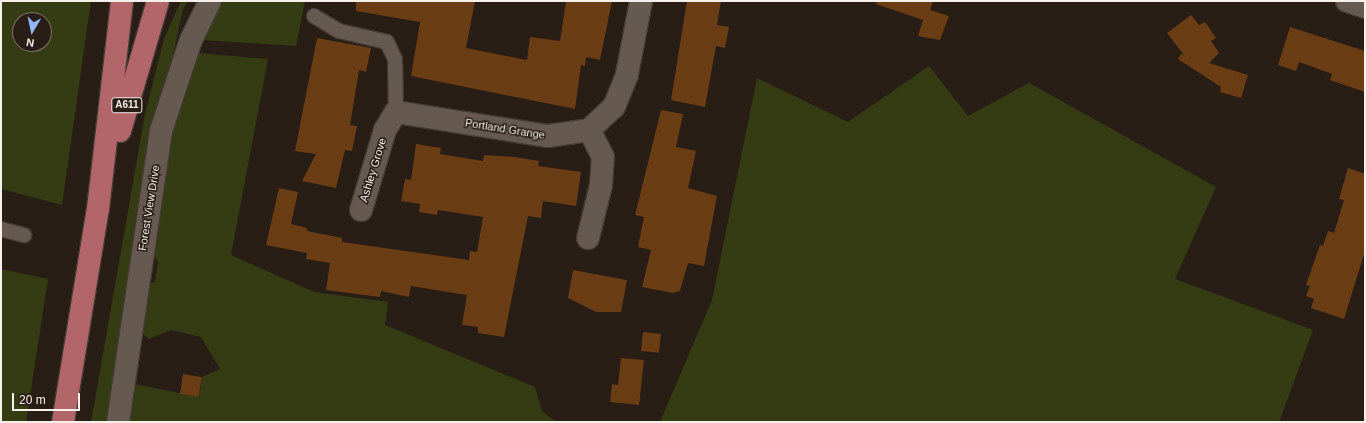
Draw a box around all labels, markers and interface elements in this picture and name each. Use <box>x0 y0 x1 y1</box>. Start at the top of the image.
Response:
north arrow <box>12 12 52 52</box>
text: N <box>25 36 35 49</box>
road number: A611 <box>111 97 143 113</box>
street label: Portland Grange <box>464 116 546 142</box>
street label: Ashley Grove <box>357 136 389 204</box>
street label: Forest View Drive <box>136 164 162 252</box>
scale bar <box>14 385 82 411</box>
text: 20 m <box>19 393 46 407</box>

